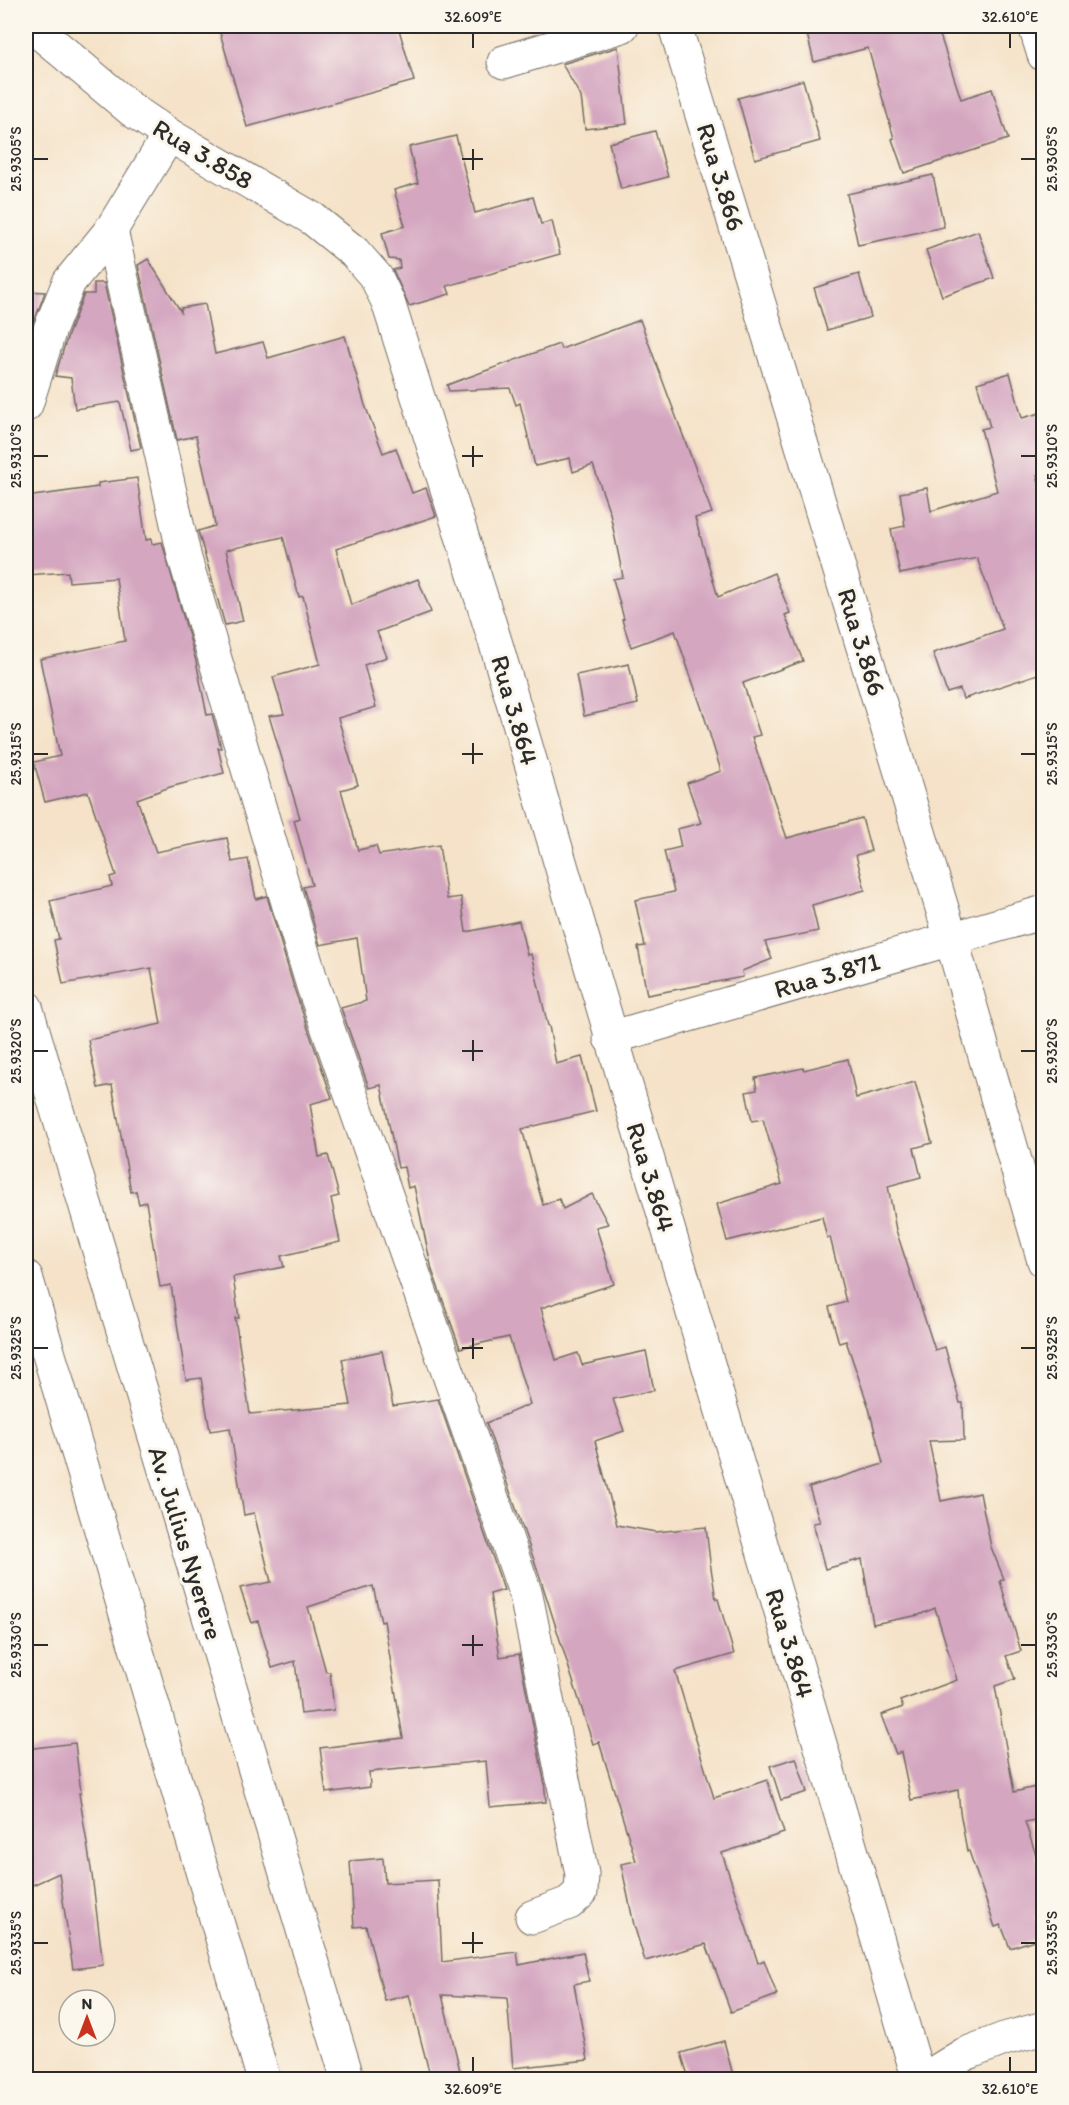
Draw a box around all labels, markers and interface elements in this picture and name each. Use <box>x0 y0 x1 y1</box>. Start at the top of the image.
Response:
text: 32.609°E <box>444 8 502 26</box>
text: 32.610°E <box>982 8 1038 26</box>
street label: Rua 3.858 <box>147 112 259 196</box>
street label: Rua 3.866 <box>689 119 753 235</box>
text: 25.9305°S <box>7 126 25 192</box>
text: 25.9305°S <box>1043 126 1061 192</box>
text: 25.9310°S <box>7 424 25 488</box>
text: 25.9310°S <box>1043 424 1061 488</box>
street label: Rua 3.866 <box>830 584 894 700</box>
street label: Rua 3.864 <box>484 651 546 769</box>
text: 25.9315°S <box>7 722 25 786</box>
text: 25.9315°S <box>1043 722 1061 786</box>
street label: Rua 3.871 <box>770 945 884 1005</box>
text: 25.9320°S <box>7 1018 25 1084</box>
text: 25.9320°S <box>1043 1018 1061 1084</box>
street label: Rua 3.864 <box>619 1118 683 1236</box>
text: 25.9325°S <box>7 1316 25 1380</box>
text: 25.9325°S <box>1043 1316 1061 1380</box>
street label: Av. Julius Nyerere <box>141 1442 231 1644</box>
street label: Rua 3.864 <box>758 1584 822 1702</box>
text: 25.9330°S <box>7 1612 25 1678</box>
text: 25.9330°S <box>1043 1612 1061 1678</box>
text: 25.9335°S <box>7 1911 25 1975</box>
text: 25.9335°S <box>1043 1911 1061 1975</box>
north arrow <box>57 1988 117 2048</box>
text: N <box>82 1994 92 2013</box>
text: 32.609°E <box>444 2080 502 2098</box>
text: 32.610°E <box>982 2080 1038 2098</box>

